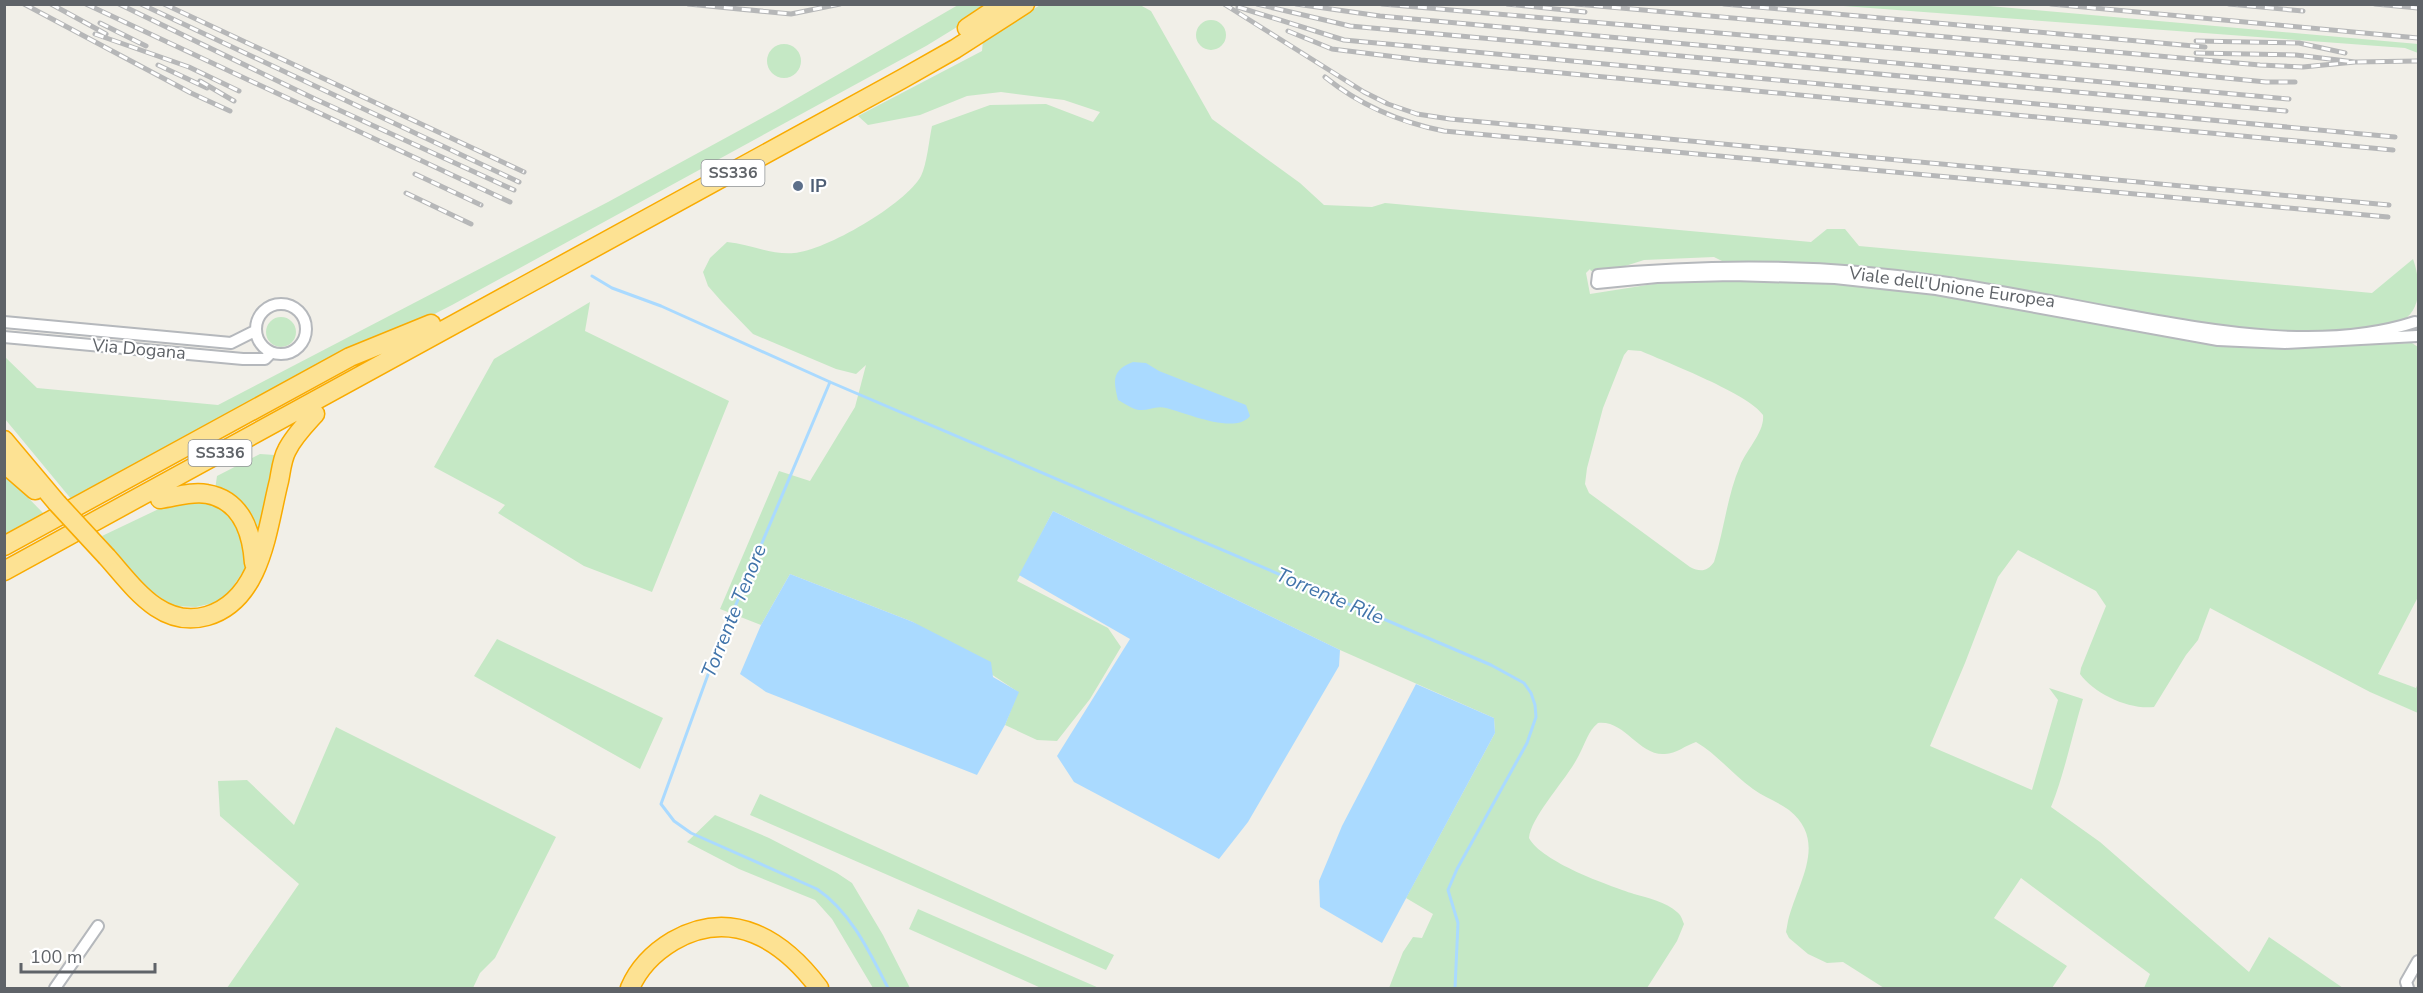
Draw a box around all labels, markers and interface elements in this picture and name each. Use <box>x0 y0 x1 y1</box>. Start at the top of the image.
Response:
road number: SS336 <box>702 160 764 186</box>
place label: IP <box>810 174 827 198</box>
marker: IP <box>791 179 805 193</box>
street label: Viale dell'Unione Europea <box>1846 260 2057 313</box>
street label: Via Dogana <box>90 333 187 365</box>
road number: SS336 <box>188 440 252 466</box>
water label: Torrente Tenore <box>695 540 773 682</box>
water label: Torrente Rile <box>1272 561 1389 631</box>
scale bar <box>21 936 154 974</box>
text: 100 m <box>30 945 82 969</box>

